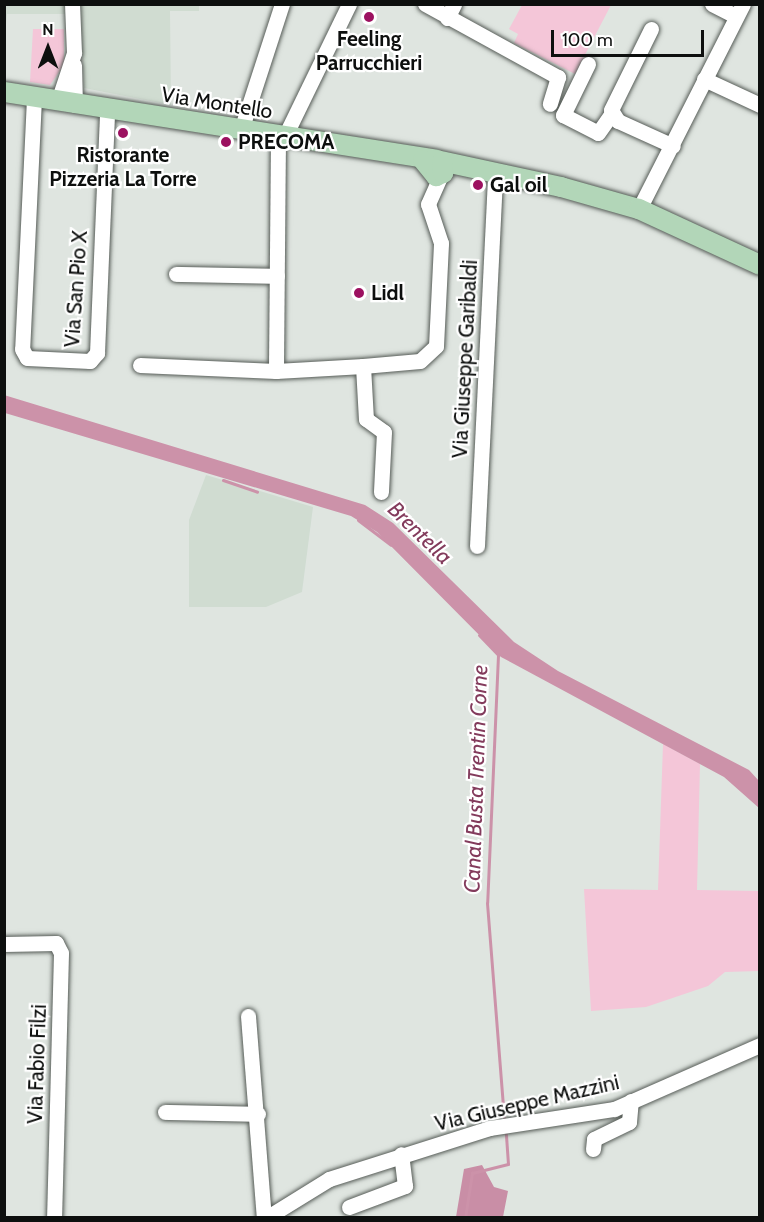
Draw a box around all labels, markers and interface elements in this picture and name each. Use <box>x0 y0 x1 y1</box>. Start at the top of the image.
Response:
marker: Feeling Parrucchieri <box>362 10 376 24</box>
north arrow <box>18 18 78 78</box>
scale bar <box>554 18 707 56</box>
text: N <box>42 20 54 39</box>
place label: Feeling Parrucchieri <box>316 26 422 76</box>
text: 100 m <box>562 29 613 51</box>
street label: Via Montello <box>160 82 274 124</box>
marker: Ristorante Pizzeria La Torre <box>116 126 130 140</box>
place label: PRECOMA <box>238 129 334 155</box>
marker: PRECOMA <box>219 135 233 149</box>
place label: Ristorante Pizzeria La Torre <box>49 142 197 192</box>
place label: Gal oil <box>490 172 547 198</box>
marker: Gal oil <box>471 178 485 192</box>
street label: Via San Pio X <box>59 230 93 348</box>
street label: Via Giuseppe Garibaldi <box>447 259 483 459</box>
place label: Lidl <box>371 280 404 306</box>
marker: Lidl <box>352 286 366 300</box>
water label: Brentella <box>382 496 458 570</box>
water label: Canal Busta Trentin Corne <box>459 665 493 893</box>
street label: Via Fabio Filzi <box>22 1004 52 1124</box>
street label: Via Giuseppe Mazzini <box>432 1070 622 1136</box>

